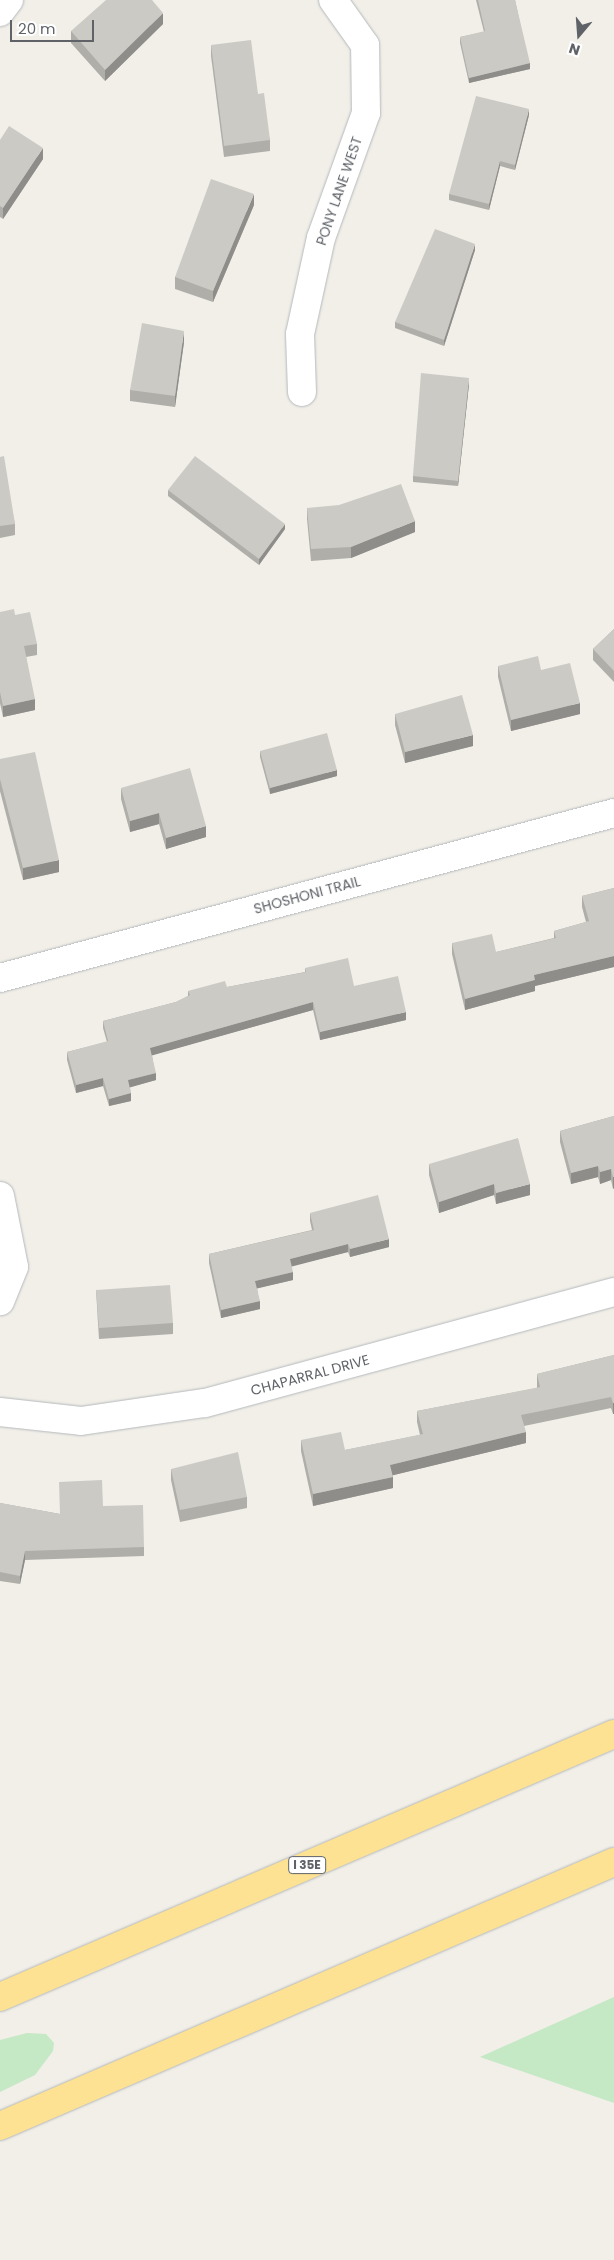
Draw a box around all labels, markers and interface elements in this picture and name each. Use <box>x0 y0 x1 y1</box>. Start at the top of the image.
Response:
scale bar <box>12 10 96 42</box>
north arrow <box>554 10 604 60</box>
text: 20 m <box>18 18 56 39</box>
text: N <box>566 38 582 60</box>
street label: PONY LANE WEST <box>313 134 365 248</box>
street label: SHOSHONI TRAIL <box>252 873 362 917</box>
street label: CHAPARRAL DRIVE <box>249 1351 371 1399</box>
road number: I 35E <box>287 1856 327 1874</box>

